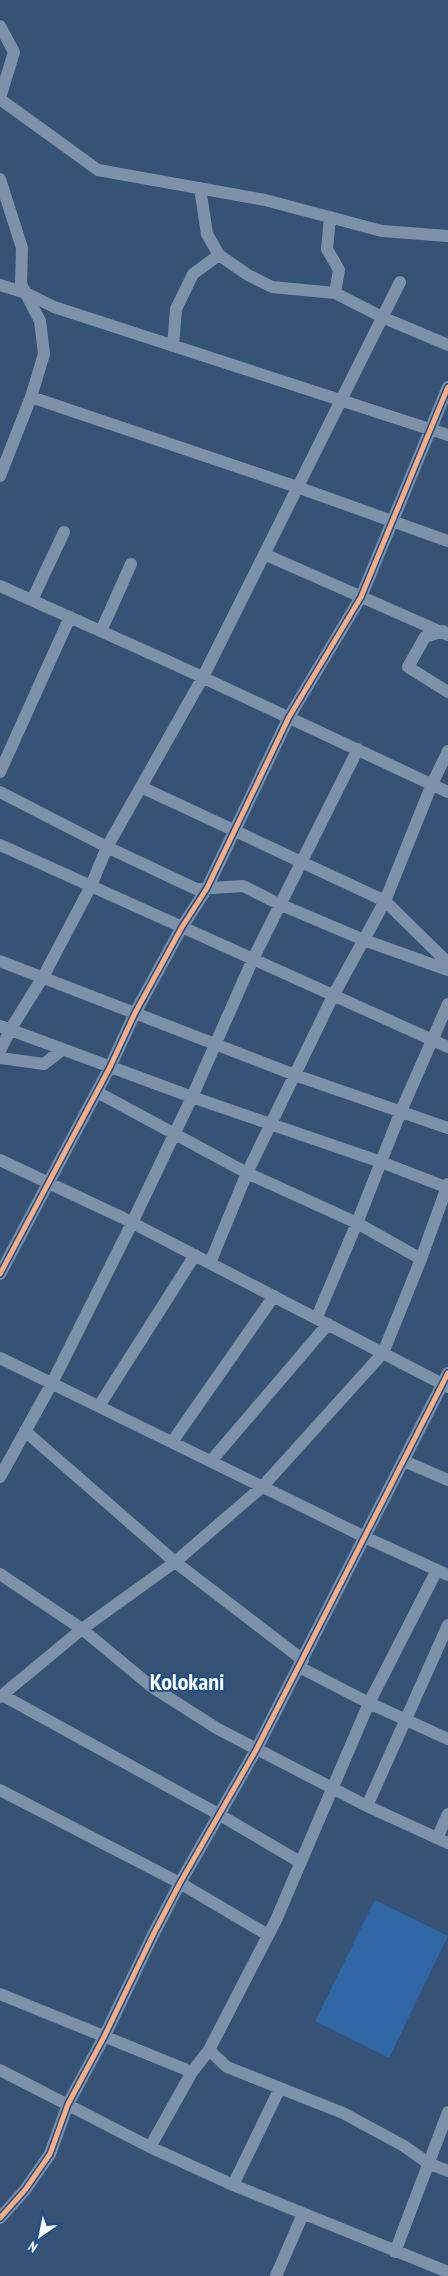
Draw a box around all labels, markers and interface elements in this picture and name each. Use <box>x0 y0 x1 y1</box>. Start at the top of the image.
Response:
district label: Kolokani <box>150 1666 224 1697</box>
north arrow <box>15 2211 65 2261</box>
text: N <box>25 2237 41 2257</box>

